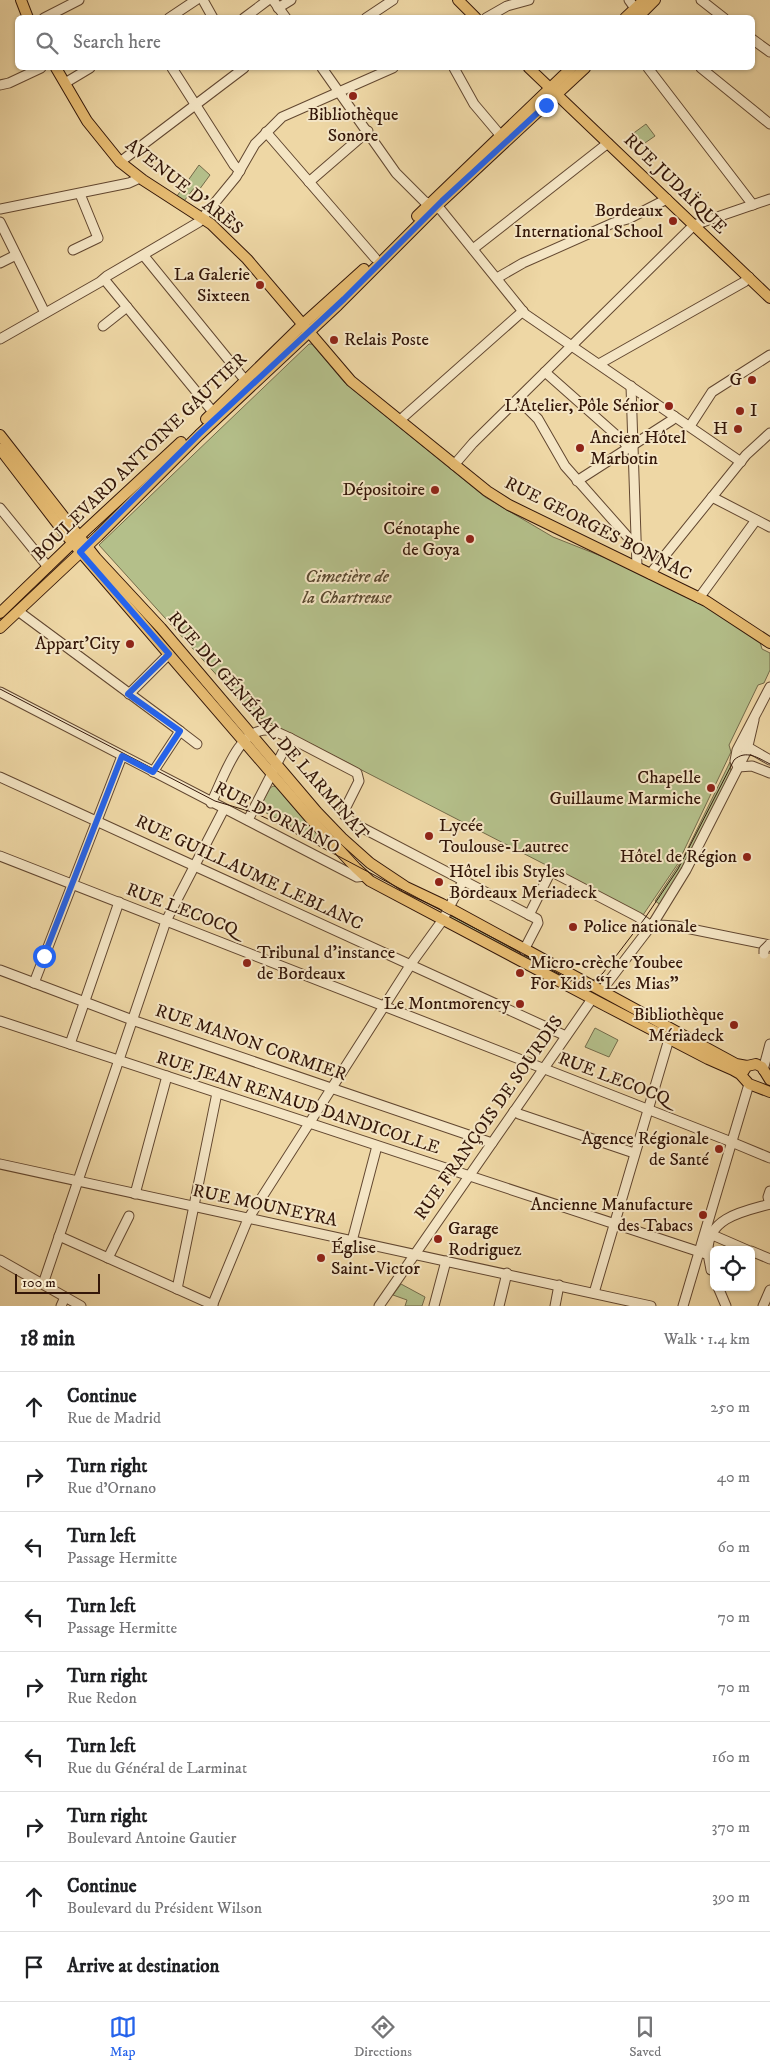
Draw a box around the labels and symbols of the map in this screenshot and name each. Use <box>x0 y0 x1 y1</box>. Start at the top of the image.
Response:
marker: Bibliothèque Sonore <box>347 90 359 102</box>
route end <box>535 94 558 117</box>
place label: Bibliothèque Sonore <box>308 104 398 147</box>
street label: RUE JUDAÏQUE <box>619 129 731 239</box>
street label: AVENUE D'ARÈS <box>121 134 247 240</box>
place label: Bordeaux International School <box>514 200 664 243</box>
marker: Bordeaux International School <box>667 215 679 227</box>
place label: La Galerie Sixteen <box>174 264 251 307</box>
marker: La Galerie Sixteen <box>254 279 266 291</box>
place label: Relais Poste <box>344 329 429 351</box>
marker: Relais Poste <box>328 334 340 346</box>
street label: BOULEVARD ANTOINE GAUTIER <box>28 348 252 566</box>
place label: G <box>729 369 742 391</box>
marker: G <box>746 374 758 386</box>
place label: L'Atelier, Pôle Sénior <box>504 395 659 417</box>
marker: L'Atelier, Pôle Sénior <box>663 400 675 412</box>
place label: I <box>750 400 757 422</box>
marker: I <box>734 405 746 417</box>
place label: H <box>713 418 728 440</box>
marker: H <box>732 423 744 435</box>
place label: Ancien Hôtel Marbotin <box>590 427 687 470</box>
marker: Ancien Hôtel Marbotin <box>574 442 586 454</box>
street label: RUE GEORGES BONNAC <box>501 472 695 586</box>
place label: Dépositoire <box>342 479 425 501</box>
marker: Dépositoire <box>429 484 441 496</box>
place label: Cénotaphe de Goya <box>383 518 460 561</box>
marker: Cénotaphe de Goya <box>464 533 476 545</box>
park label: Cimetière de la Chartreuse <box>302 566 392 609</box>
street label: RUE DU GÉNÉRAL DE LARMINAT <box>163 607 374 845</box>
place label: Appart'City <box>35 633 120 655</box>
marker: Appart'City <box>124 638 136 650</box>
place label: Chapelle Guillaume Marmiche <box>550 767 701 810</box>
street label: RUE D'ORNANO <box>211 777 343 859</box>
marker: Chapelle Guillaume Marmiche <box>705 782 717 794</box>
street label: RUE GUILLAUME LEBLANC <box>132 810 366 936</box>
place label: Lycée Toulouse-Lautrec <box>439 815 569 858</box>
marker: Lycée Toulouse-Lautrec <box>423 830 435 842</box>
place label: Hôtel de Région <box>620 846 738 868</box>
marker: Hôtel de Région <box>741 851 753 863</box>
place label: Hôtel ibis Styles Bordeaux Meriadeck <box>449 861 597 904</box>
marker: Hôtel ibis Styles Bordeaux Meriadeck <box>433 876 445 888</box>
street label: RUE LECOCQ <box>123 879 249 945</box>
place label: Police nationale <box>583 916 697 938</box>
marker: Police nationale <box>567 921 579 933</box>
place label: Tribunal d'instance de Bordeaux <box>257 942 395 985</box>
route start <box>33 945 56 968</box>
place label: Micro-crèche Youbee For Kids “Les Mias” <box>530 952 683 995</box>
marker: Tribunal d'instance de Bordeaux <box>241 957 253 969</box>
marker: Micro-crèche Youbee For Kids “Les Mias” <box>514 967 526 979</box>
place label: Le Montmorency <box>384 993 510 1015</box>
marker: Le Montmorency <box>514 998 526 1010</box>
street label: RUE MANON CORMIER <box>152 1000 350 1086</box>
place label: Bibliothèque Mériadeck <box>633 1004 724 1047</box>
street label: RUE FRANÇOIS DE SOURDIS <box>410 1012 568 1224</box>
marker: Bibliothèque Mériadeck <box>728 1019 740 1031</box>
street label: RUE JEAN RENAUD DANDICOLLE <box>153 1047 443 1159</box>
street label: RUE LECOCQ <box>555 1048 681 1114</box>
place label: Agence Régionale de Santé <box>582 1128 710 1171</box>
marker: Agence Régionale de Santé <box>713 1143 725 1155</box>
street label: RUE MOUNEYRA <box>191 1180 340 1232</box>
place label: Ancienne Manufacture des Tabacs <box>530 1194 693 1237</box>
marker: Ancienne Manufacture des Tabacs <box>697 1209 709 1221</box>
place label: Garage Rodriguez <box>448 1218 522 1261</box>
marker: Garage Rodriguez <box>432 1233 444 1245</box>
place label: Église Saint-Victor <box>331 1237 420 1280</box>
marker: Église Saint-Victor <box>315 1252 327 1264</box>
scale bar <box>15 1271 100 1294</box>

